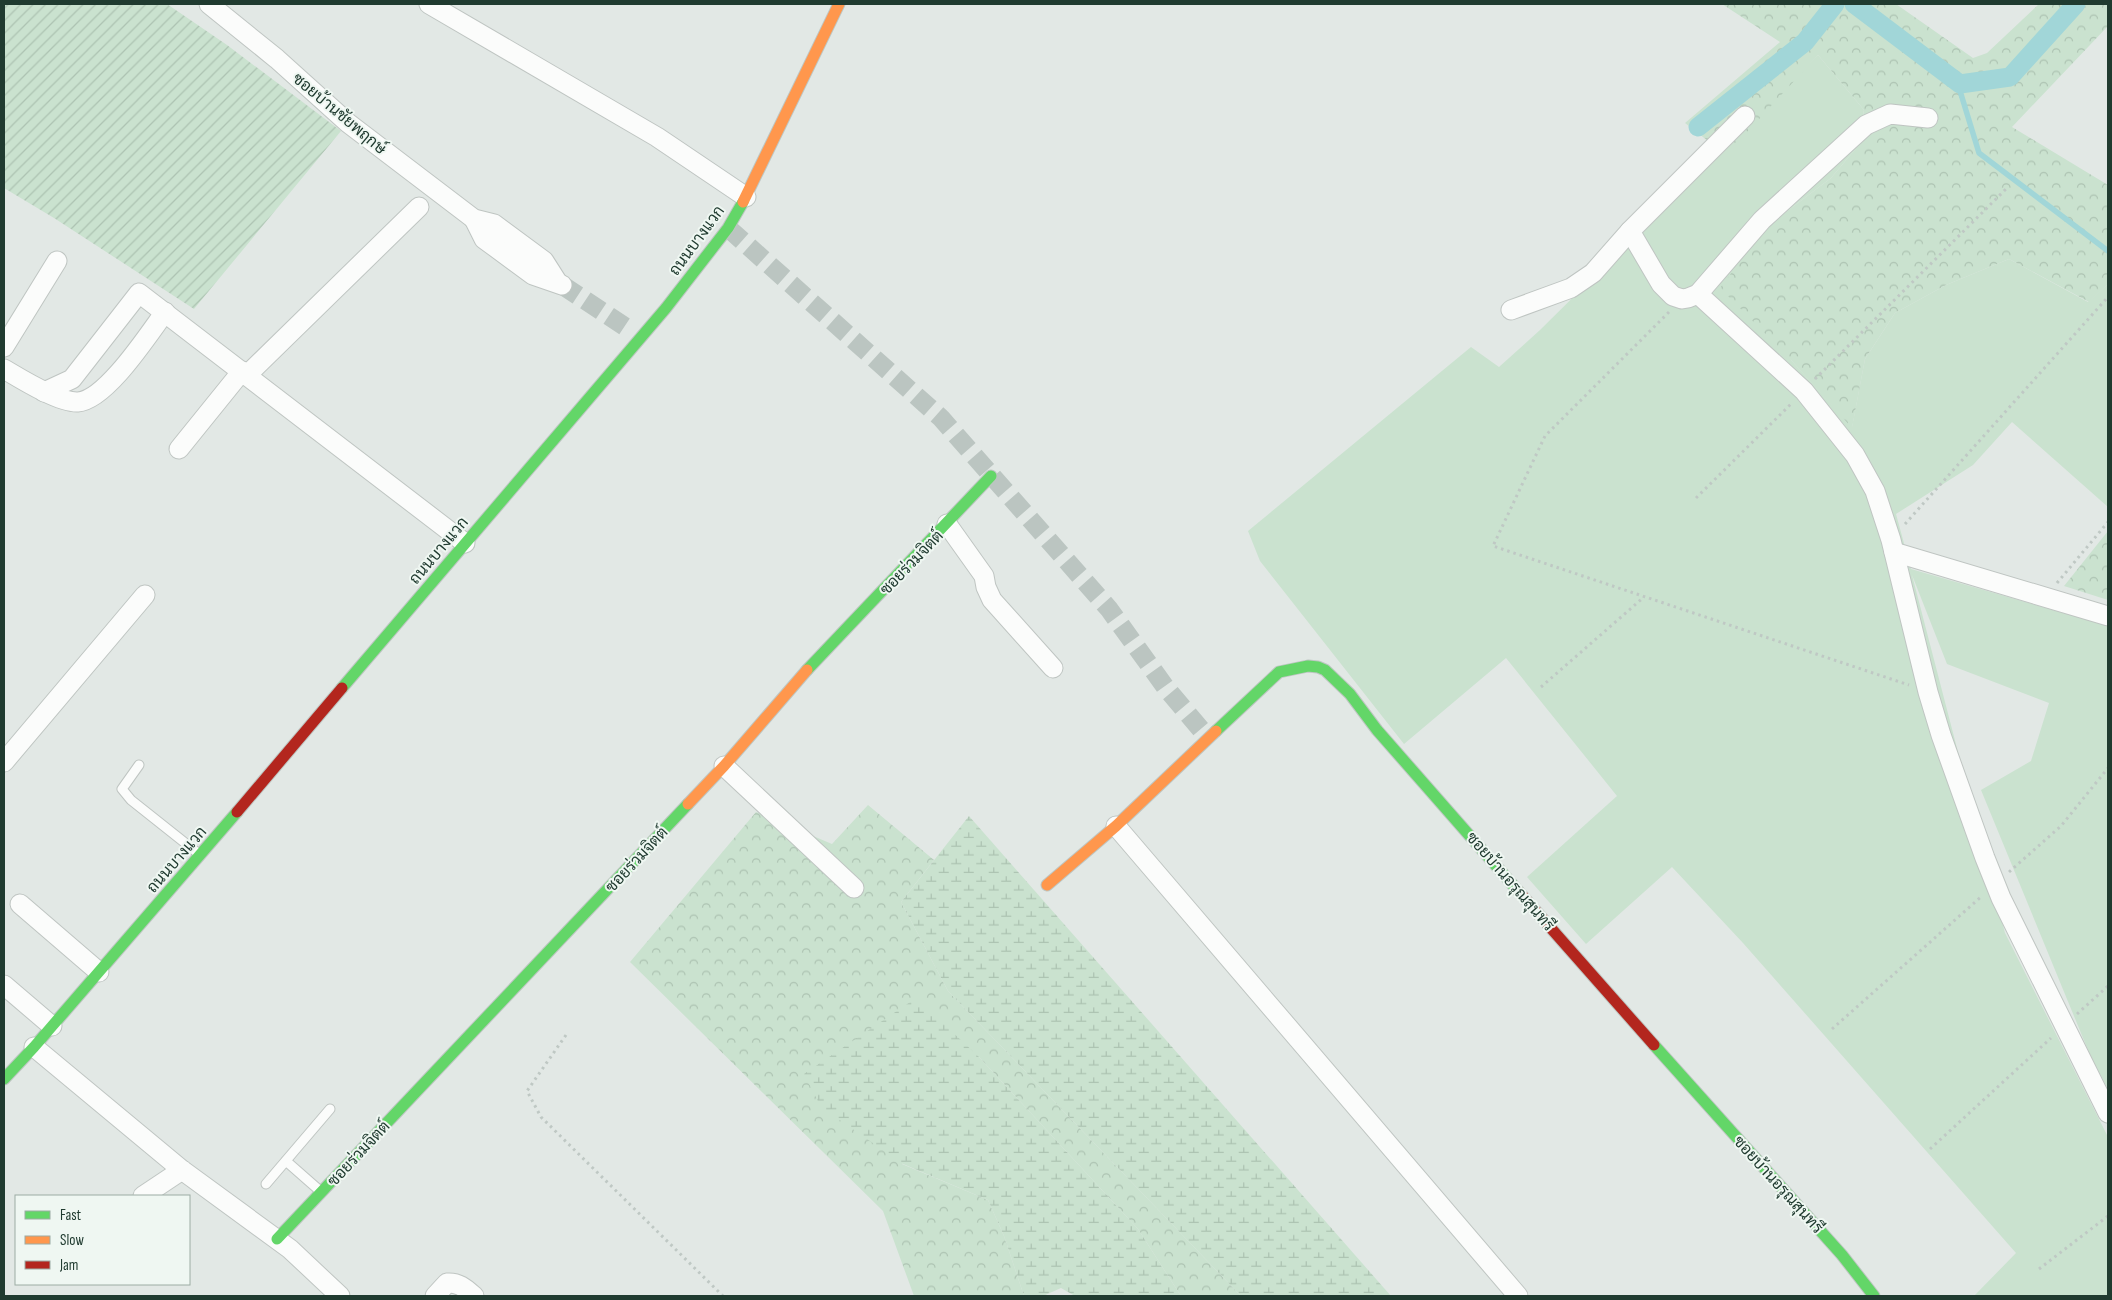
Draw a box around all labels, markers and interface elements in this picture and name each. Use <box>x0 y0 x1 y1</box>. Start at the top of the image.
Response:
street label: ซอยบ้านชัยพฤกษ์ <box>288 66 392 159</box>
street label: ถนนบางแวก <box>666 202 729 280</box>
street label: ถนนบางแวก <box>406 514 473 588</box>
street label: ซอยร่วมจิตต์ <box>874 524 948 599</box>
street label: ซอยร่วมจิตต์ <box>599 821 672 897</box>
street label: ถนนบางแวก <box>143 823 211 897</box>
street label: ซอยบ้านอรุณสุนทรี <box>1461 827 1560 936</box>
street label: ซอยร่วมจิตต์ <box>321 1115 394 1191</box>
street label: ซอยบ้านอรุณสุนทรี <box>1728 1130 1829 1239</box>
legend <box>15 1195 190 1285</box>
text: Fast <box>60 1206 82 1225</box>
text: Slow <box>60 1231 84 1250</box>
text: Jam <box>59 1256 78 1275</box>

